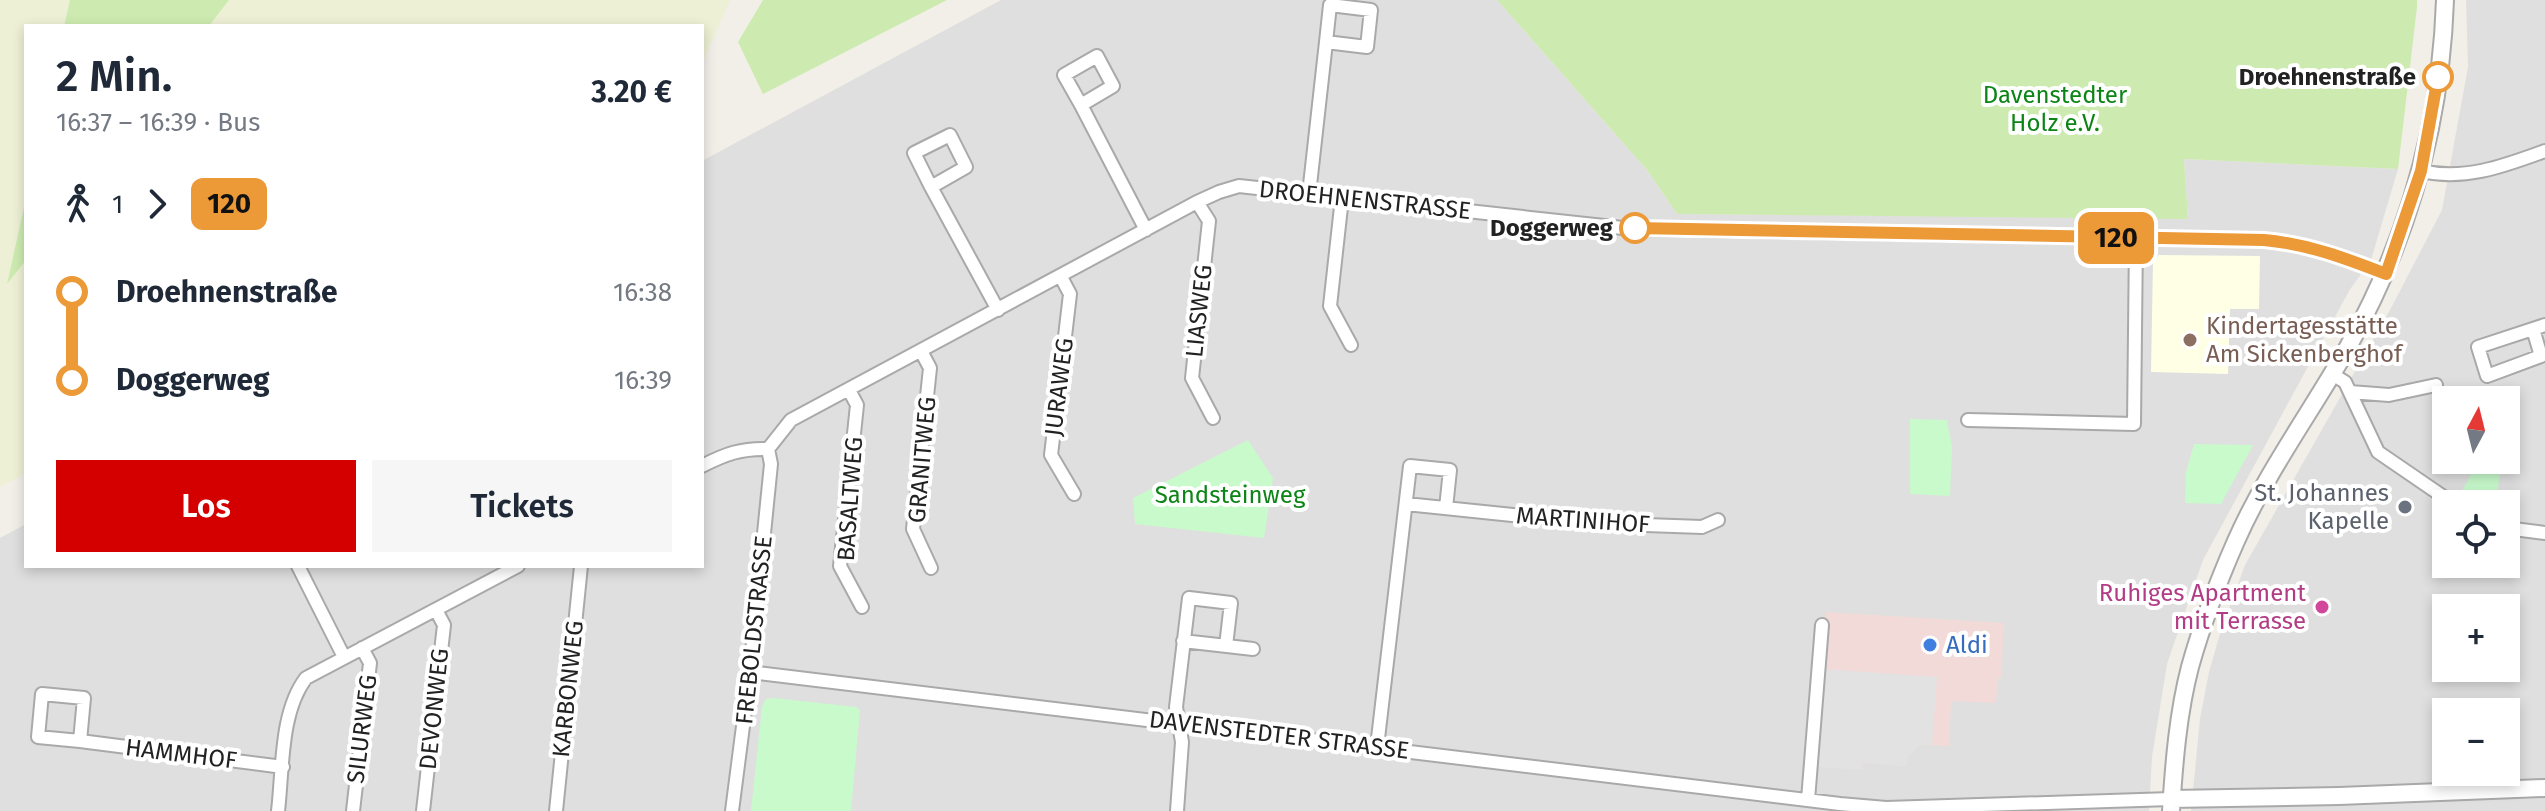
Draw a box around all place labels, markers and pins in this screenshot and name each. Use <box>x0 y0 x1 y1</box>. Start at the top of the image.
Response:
marker: Droehnenstraße <box>2423 62 2453 92</box>
place label: Droehnenstraße <box>2239 63 2416 91</box>
marker: Doggerweg <box>1620 213 1650 243</box>
place label: Doggerweg <box>1490 214 1614 242</box>
place label: Kindertagesstätte Am Sickenberghof <box>2206 312 2404 368</box>
marker: Kindertagesstätte Am Sickenberghof <box>2181 331 2199 349</box>
place label: St. Johannes Kapelle <box>2254 479 2389 535</box>
marker: St. Johannes Kapelle <box>2396 498 2414 516</box>
place label: Ruhiges Apartment mit Terrasse <box>2099 579 2306 635</box>
marker: Ruhiges Apartment mit Terrasse <box>2313 598 2331 616</box>
place label: Aldi <box>1946 631 1988 659</box>
marker: Aldi <box>1921 636 1939 654</box>

